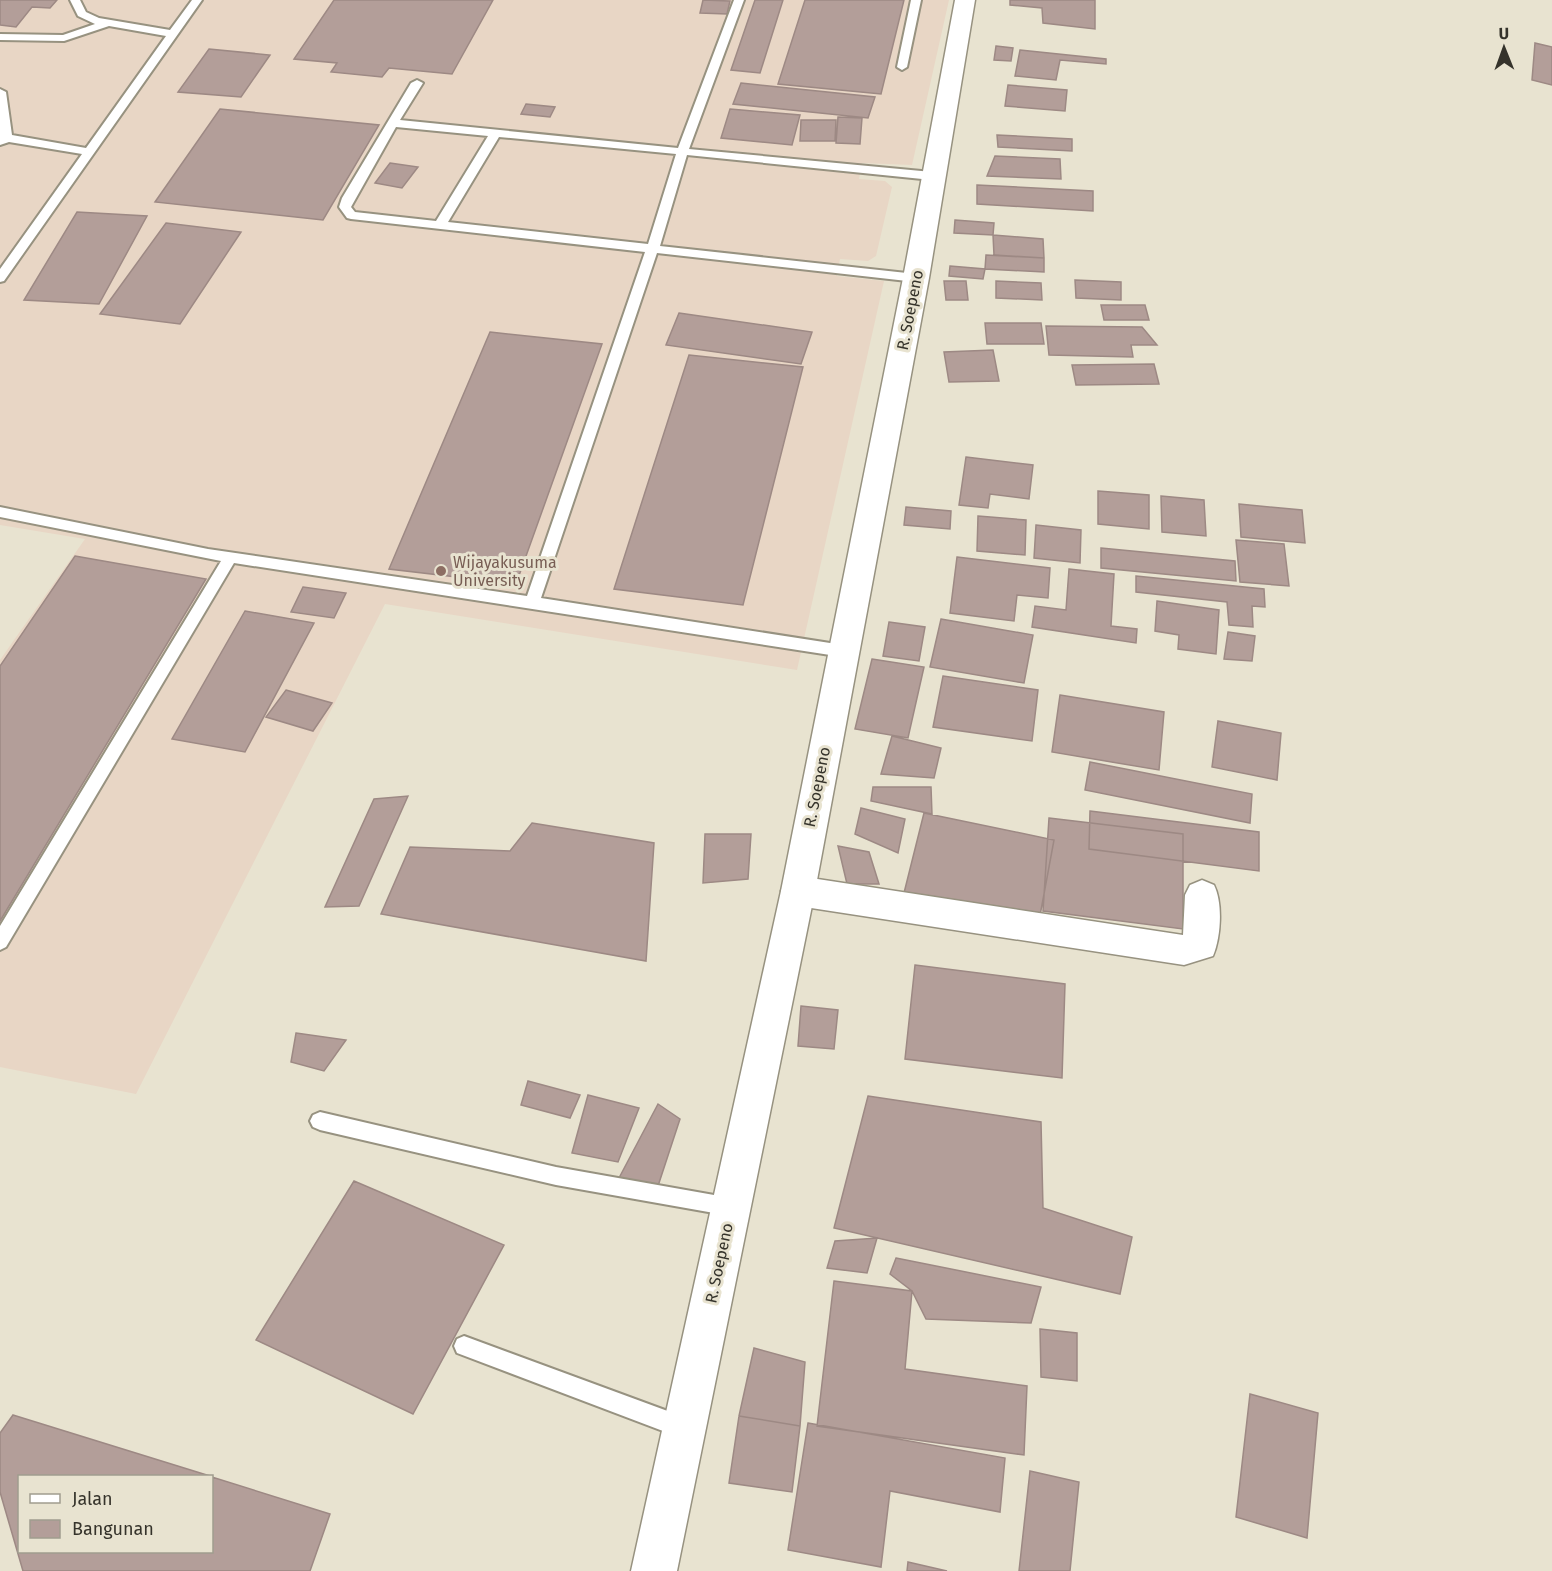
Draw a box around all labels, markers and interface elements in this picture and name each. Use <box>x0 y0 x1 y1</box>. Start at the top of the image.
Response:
north arrow <box>1474 18 1534 78</box>
text: U <box>1498 24 1509 43</box>
street label: R. Soepeno <box>893 268 927 352</box>
place label: Wijayakusuma University <box>453 553 557 590</box>
marker: Wijayakusuma University <box>434 564 448 578</box>
street label: R. Soepeno <box>800 745 834 829</box>
street label: R. Soepeno <box>701 1221 737 1305</box>
legend <box>18 1475 213 1553</box>
text: Jalan <box>72 1488 113 1510</box>
text: Bangunan <box>72 1518 154 1540</box>

